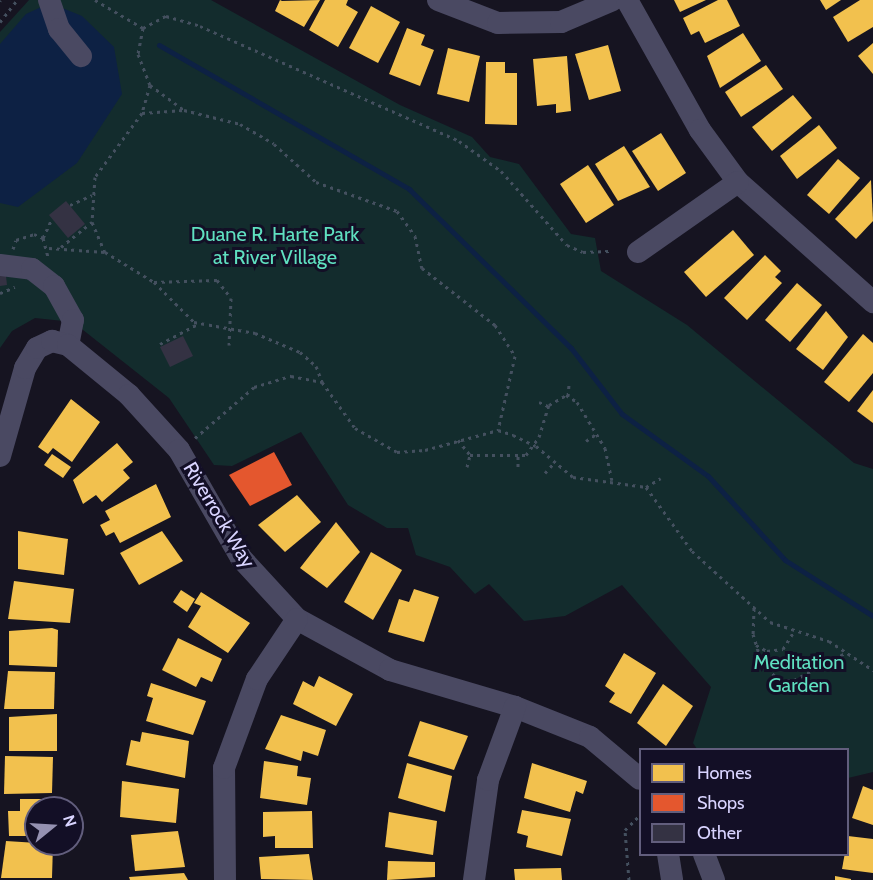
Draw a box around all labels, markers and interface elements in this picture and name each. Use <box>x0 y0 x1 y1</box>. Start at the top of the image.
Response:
park label: Duane R. Harte Park at River Village <box>191 223 359 270</box>
street label: Riverrock Way <box>178 458 260 572</box>
park label: Meditation Garden <box>754 650 844 697</box>
legend <box>639 748 849 856</box>
text: Homes <box>697 762 752 784</box>
text: Shops <box>697 792 745 814</box>
north arrow <box>24 796 84 856</box>
text: N <box>59 813 80 829</box>
text: Other <box>697 822 742 844</box>

